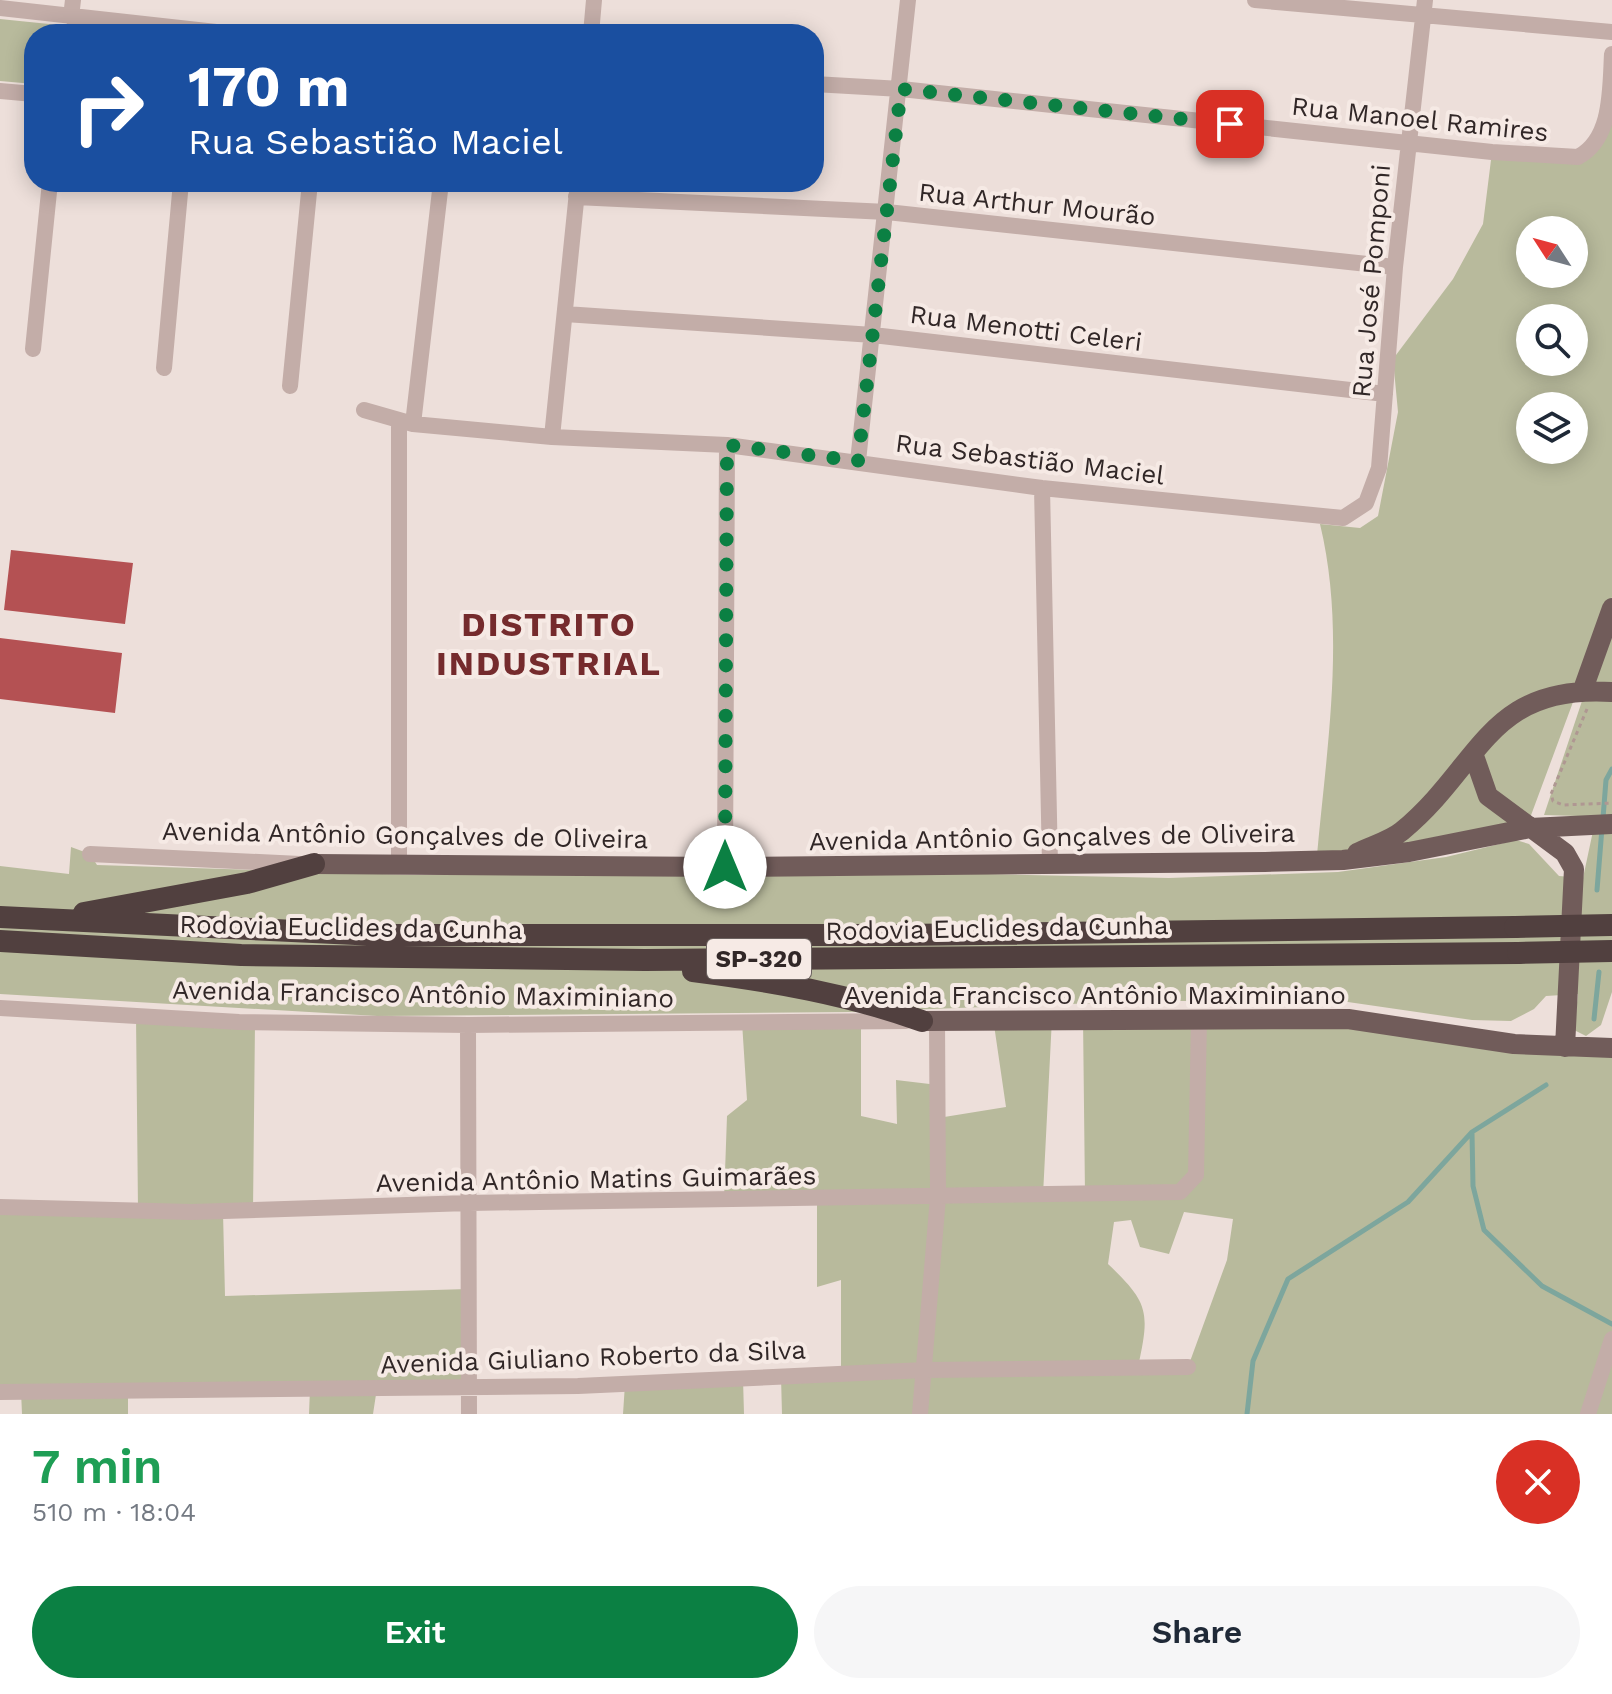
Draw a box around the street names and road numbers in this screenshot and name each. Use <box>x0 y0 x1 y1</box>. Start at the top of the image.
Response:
street label: Rua Manoel Ramires <box>1290 91 1550 147</box>
street label: Rua José Pomponi <box>1346 163 1396 399</box>
street label: Rua Arthur Mourão <box>917 177 1157 231</box>
street label: Rua Menotti Celeri <box>908 299 1144 357</box>
street label: Rua Sebastião Maciel <box>894 428 1166 490</box>
street label: Avenida Antônio Gonçalves de Oliveira <box>162 816 649 854</box>
street label: Avenida Antônio Gonçalves de Oliveira <box>809 818 1296 856</box>
street label: Rodovia Euclides da Cunha <box>179 909 523 945</box>
street label: Rodovia Euclides da Cunha <box>825 910 1169 946</box>
road number: SP-320 <box>707 939 811 979</box>
street label: Avenida Francisco Antônio Maximiniano <box>172 975 674 1013</box>
street label: Avenida Francisco Antônio Maximiniano <box>844 980 1346 1010</box>
street label: Avenida Antônio Matins Guimarães <box>375 1160 817 1198</box>
street label: Avenida Giuliano Roberto da Silva <box>380 1335 807 1379</box>

